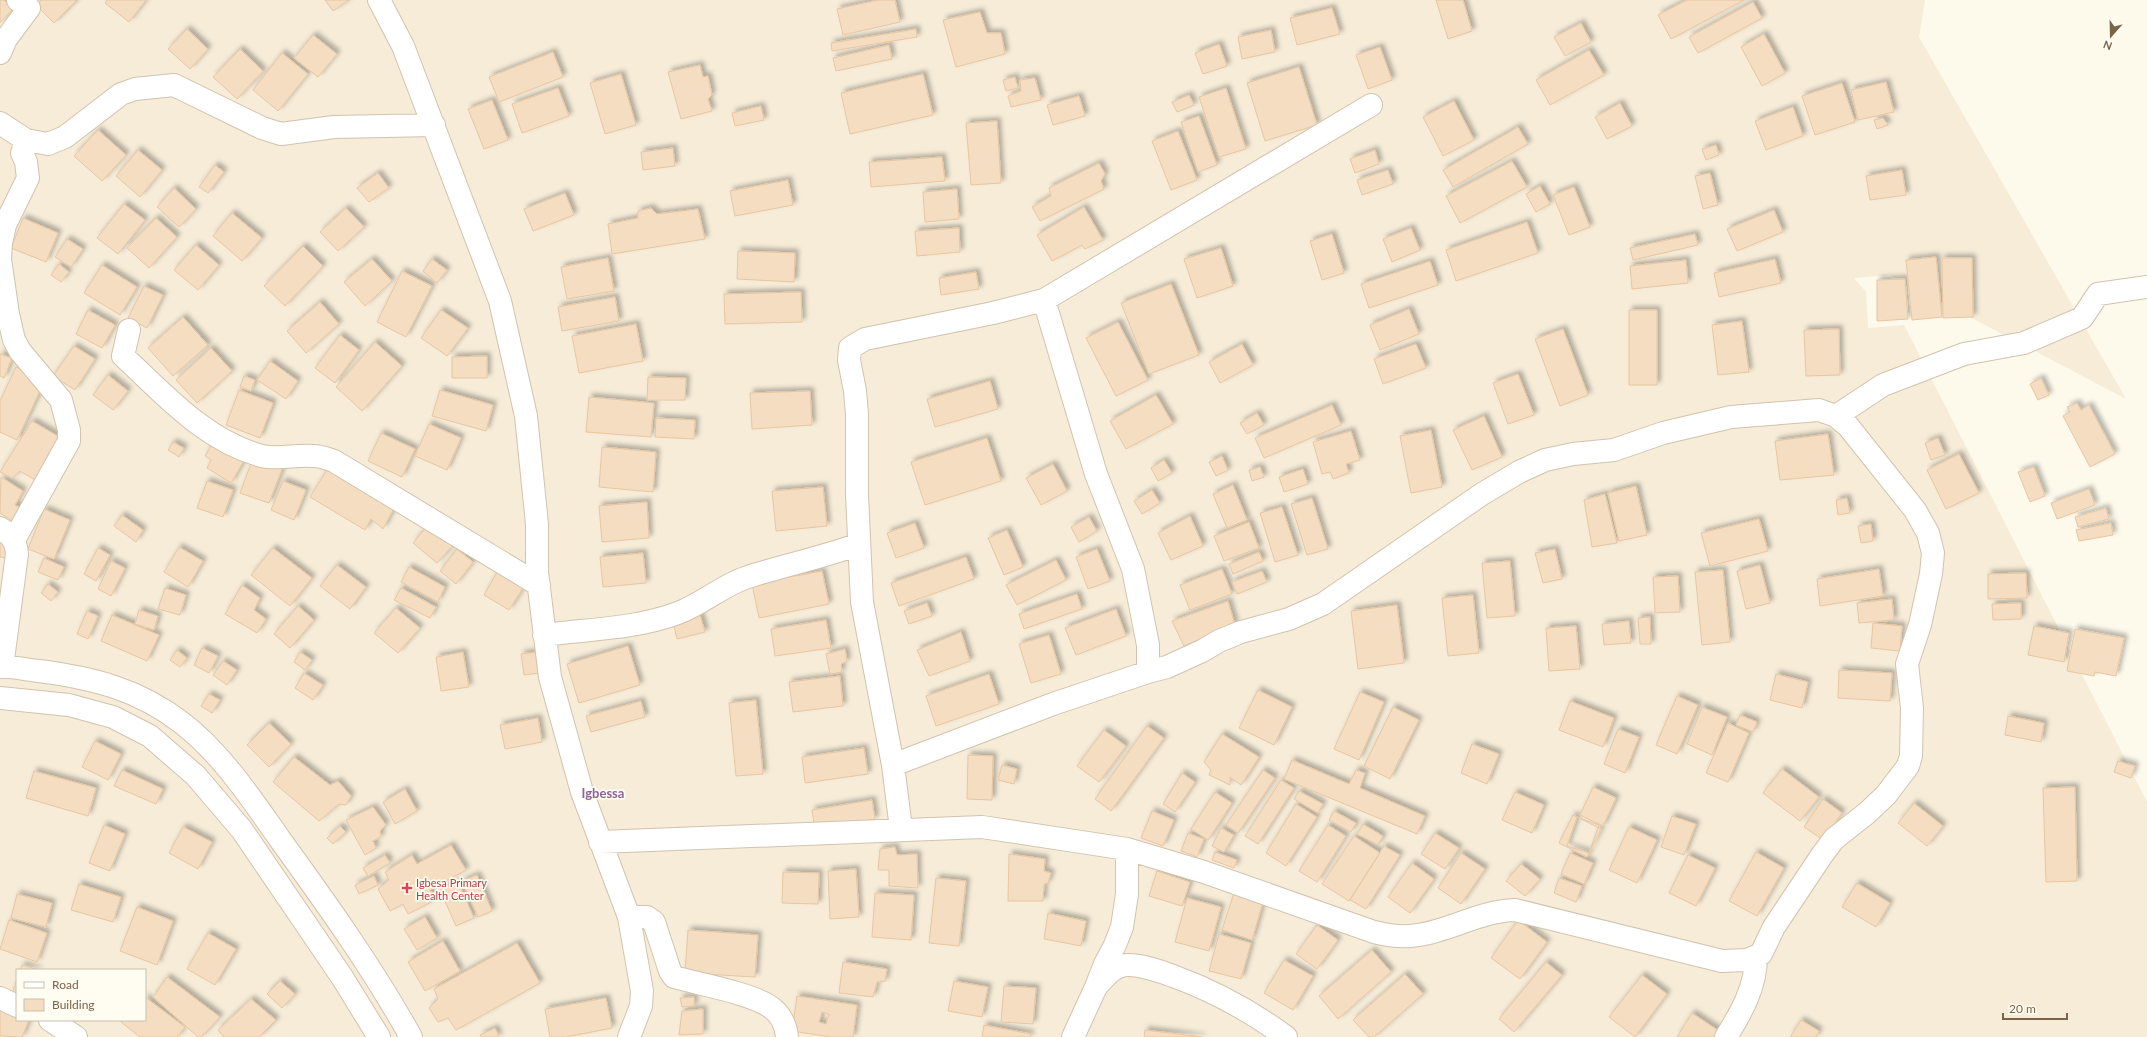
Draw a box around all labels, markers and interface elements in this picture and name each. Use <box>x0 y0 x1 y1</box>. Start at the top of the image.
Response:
north arrow <box>2091 16 2131 56</box>
text: N <box>2101 38 2114 53</box>
district label: Igbessa <box>582 785 624 801</box>
place label: Igbesa Primary Health Center <box>416 876 487 902</box>
marker: Igbesa Primary Health Center <box>401 882 413 894</box>
legend <box>16 969 146 1021</box>
text: Road <box>52 977 79 992</box>
scale bar <box>2003 995 2067 1021</box>
text: Building <box>52 997 95 1012</box>
text: 20 m <box>2009 1001 2036 1016</box>

